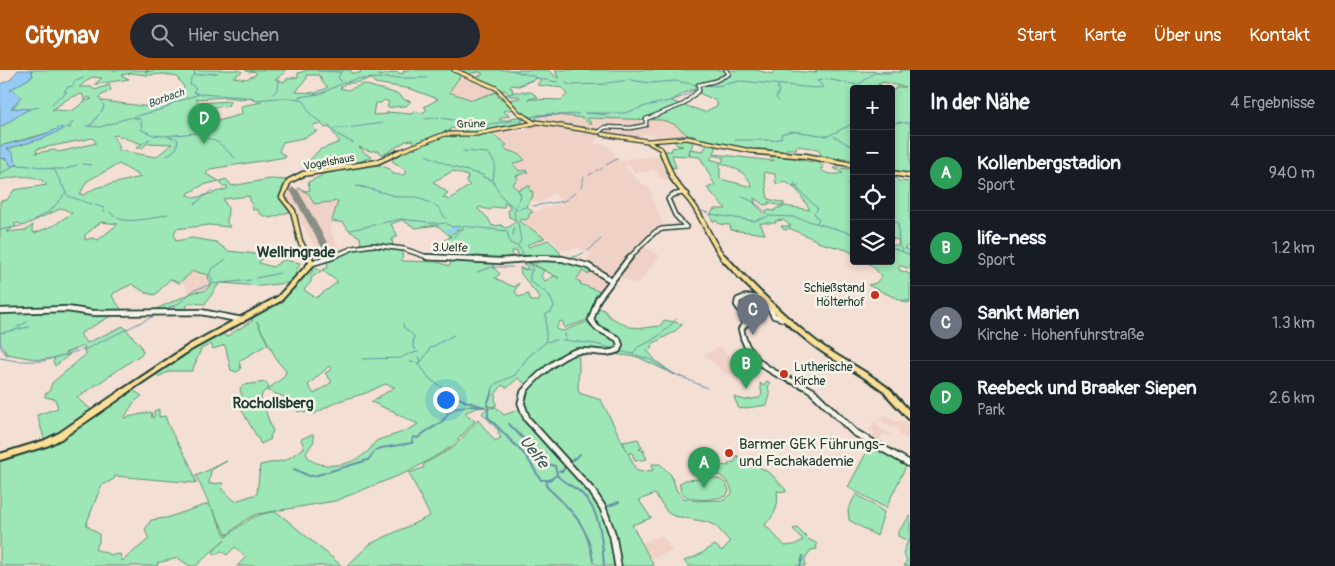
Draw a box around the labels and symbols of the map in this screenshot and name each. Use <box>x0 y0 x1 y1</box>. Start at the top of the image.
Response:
water label: Borbach <box>146 85 187 110</box>
pin: D <box>188 103 220 144</box>
street label: Grüne <box>456 117 486 131</box>
street label: Vogelshaus <box>303 151 356 173</box>
street label: 3.Uelfe <box>432 240 468 256</box>
district label: Wellringrade <box>257 243 336 262</box>
place label: Schießstand Hölterhof <box>803 281 865 310</box>
marker: Schießstand Hölterhof <box>869 289 881 301</box>
pin: C <box>737 294 769 335</box>
pin: B <box>730 348 762 389</box>
place label: Lutherische Kirche <box>794 360 853 389</box>
marker: Lutherische Kirche <box>778 368 790 380</box>
your location <box>433 387 459 413</box>
district label: Rochollsberg <box>233 394 314 413</box>
water label: Uelfe <box>515 432 554 474</box>
place label: Barmer GEK Führungs- und Fachakademie <box>739 435 885 471</box>
pin: A <box>688 447 720 488</box>
marker: Barmer GEK Führungs- und Fachakademie <box>723 447 735 459</box>

